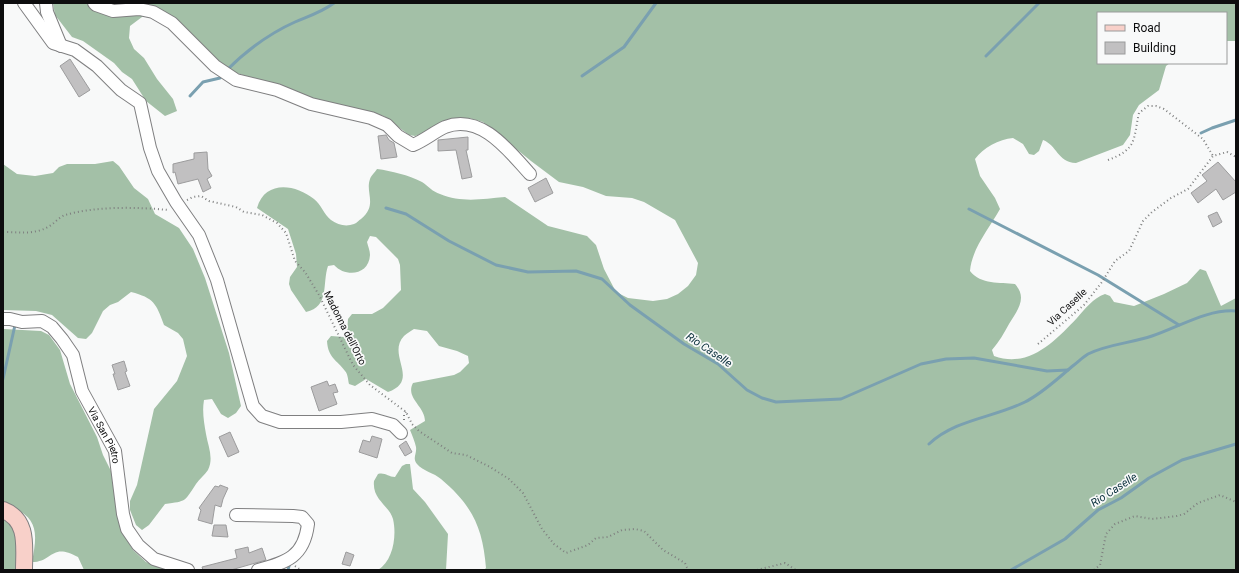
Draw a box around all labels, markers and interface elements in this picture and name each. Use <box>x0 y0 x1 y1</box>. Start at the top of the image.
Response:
legend <box>1097 12 1227 64</box>
text: Road <box>1133 21 1161 35</box>
text: Building <box>1133 41 1176 55</box>
street label: Via Caselle <box>1045 286 1089 328</box>
street label: Madonna dell'Orto <box>322 289 369 367</box>
water label: Rio Caselle <box>684 330 735 370</box>
street label: Via San Pietro <box>86 405 122 464</box>
water label: Rio Caselle <box>1088 470 1140 510</box>

